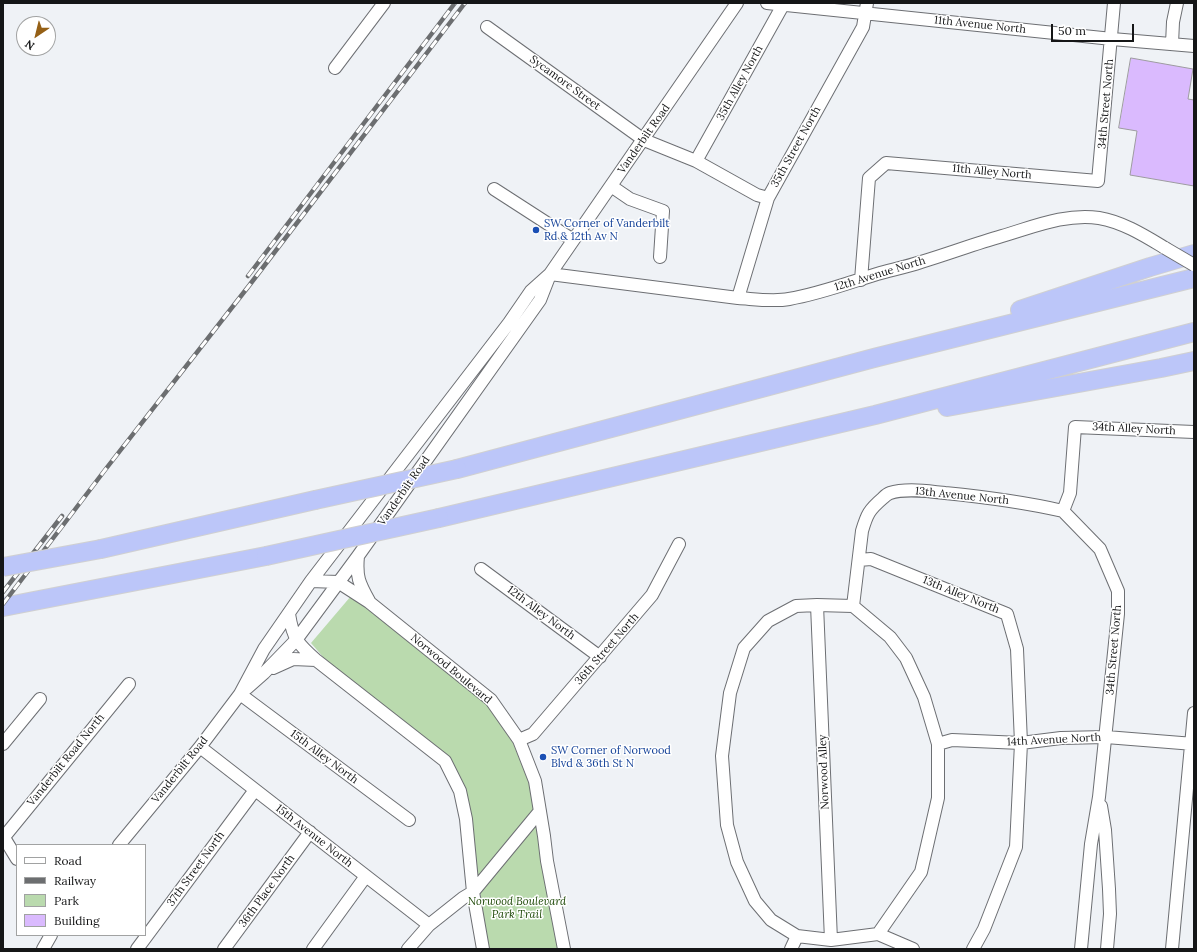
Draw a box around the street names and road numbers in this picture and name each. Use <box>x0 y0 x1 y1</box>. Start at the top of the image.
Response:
street label: 11th Avenue North <box>933 14 1027 36</box>
street label: 35th Alley North <box>714 43 766 123</box>
street label: Sycamore Street <box>527 53 603 113</box>
street label: 34th Street North <box>1095 58 1117 150</box>
street label: Vanderbilt Road <box>615 102 673 176</box>
street label: 35th Street North <box>768 104 824 190</box>
street label: 11th Alley North <box>952 162 1032 182</box>
street label: 12th Avenue North <box>833 254 927 294</box>
street label: 34th Alley North <box>1092 420 1176 438</box>
street label: Vanderbilt Road <box>375 454 433 528</box>
street label: 13th Avenue North <box>914 484 1010 508</box>
street label: 13th Alley North <box>921 574 1001 616</box>
street label: 12th Alley North <box>504 583 578 643</box>
street label: 34th Street North <box>1103 604 1125 696</box>
street label: 36th Street North <box>572 610 642 688</box>
street label: Norwood Boulevard <box>408 631 494 707</box>
street label: Vanderbilt Road North <box>25 711 107 809</box>
street label: 15th Alley North <box>287 727 361 787</box>
street label: 14th Avenue North <box>1007 731 1101 749</box>
street label: Vanderbilt Road <box>149 734 211 806</box>
street label: Norwood Alley <box>816 734 832 810</box>
street label: 15th Avenue North <box>273 802 355 870</box>
street label: 37th Street North <box>164 829 228 909</box>
street label: 36th Place North <box>236 852 298 930</box>

